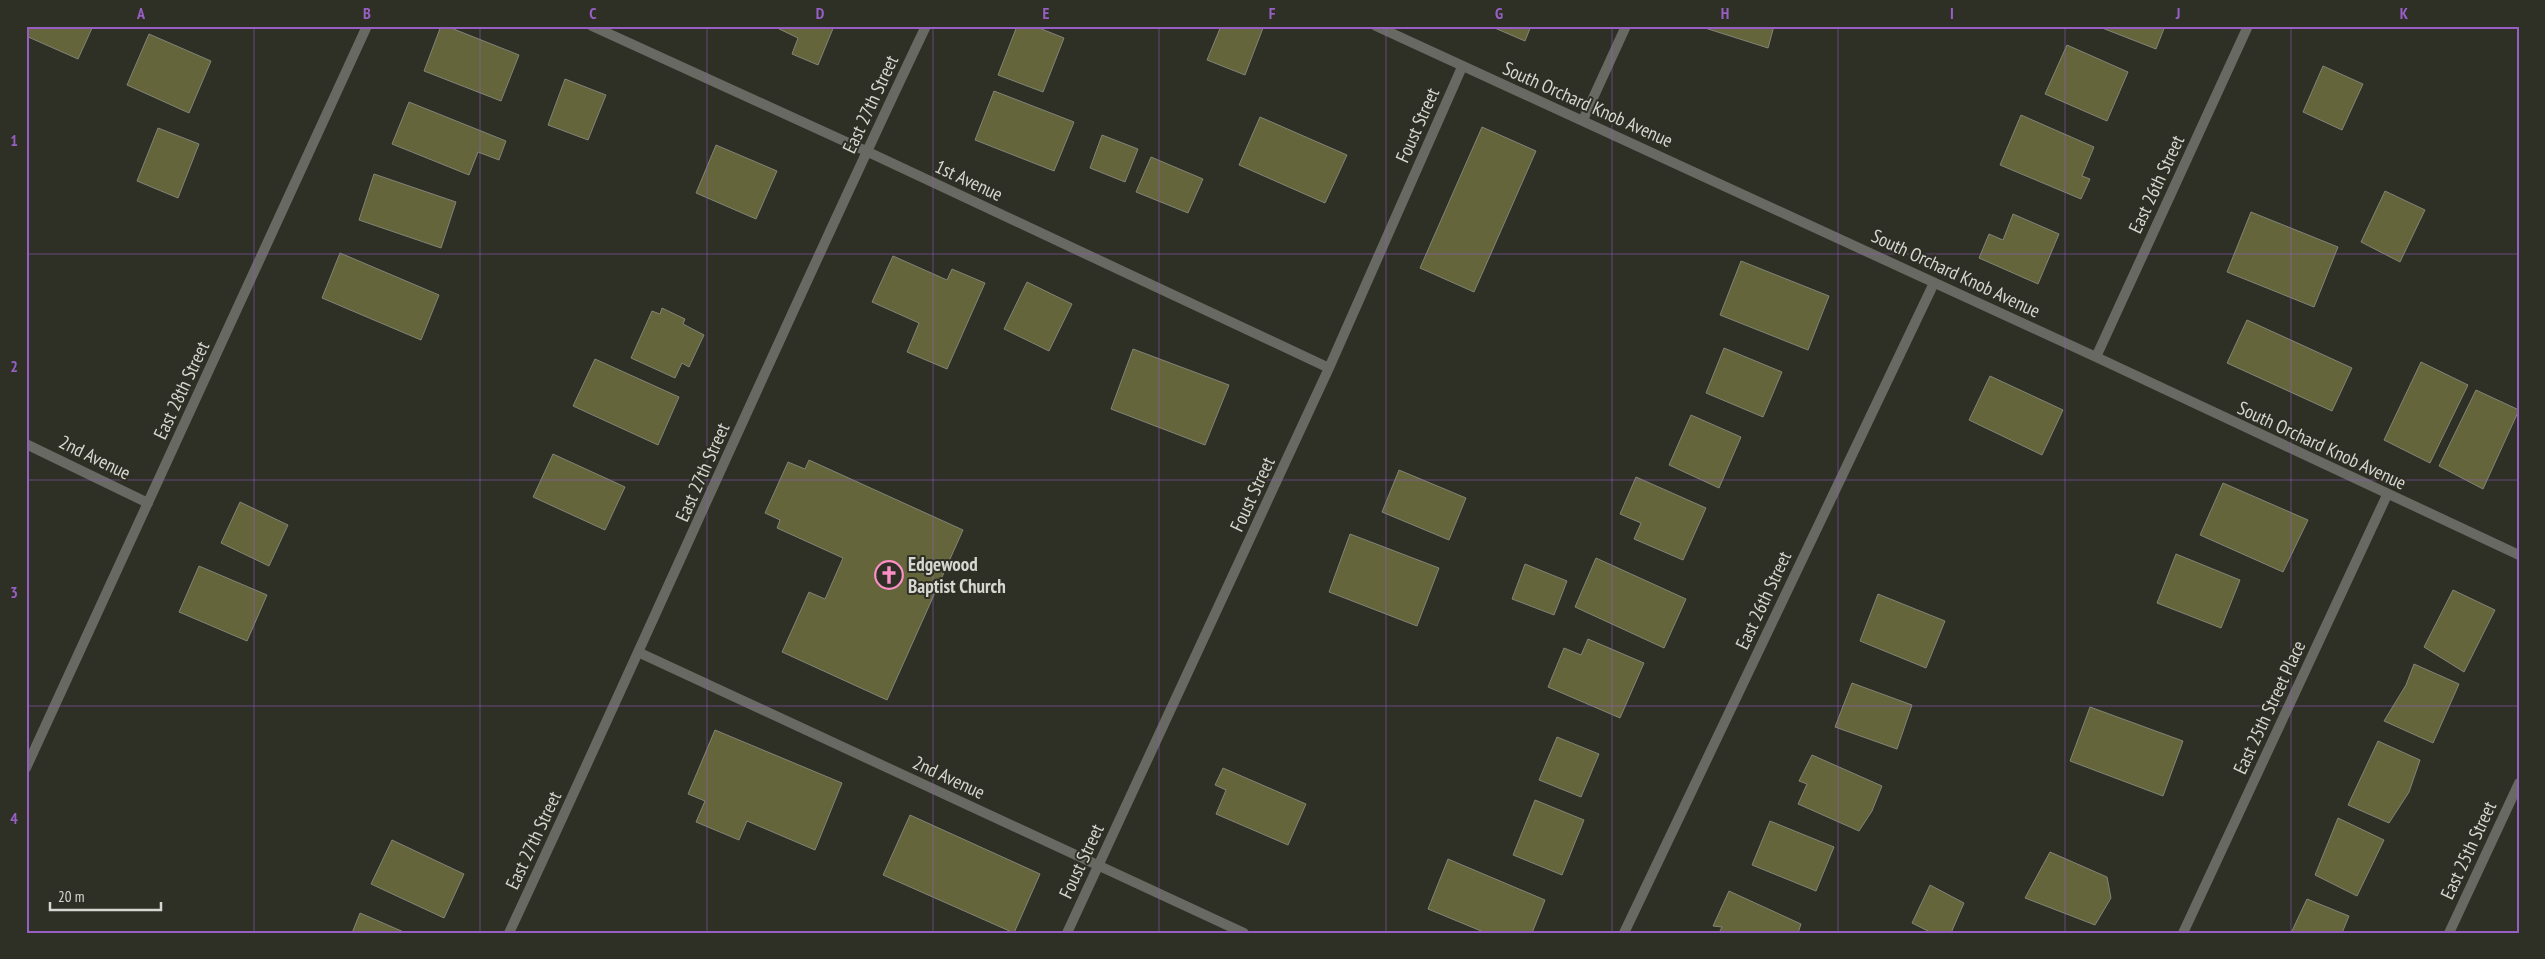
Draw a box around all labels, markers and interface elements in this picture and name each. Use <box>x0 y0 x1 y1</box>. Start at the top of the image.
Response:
text: A <box>136 3 146 23</box>
text: B <box>363 3 371 23</box>
text: C <box>589 3 597 23</box>
text: D <box>816 3 825 23</box>
text: E <box>1043 3 1050 23</box>
text: F <box>1269 3 1276 23</box>
text: G <box>1495 3 1503 23</box>
text: H <box>1721 3 1729 23</box>
text: I <box>1950 3 1954 23</box>
text: J <box>2175 3 2180 23</box>
text: K <box>2400 3 2409 23</box>
street label: East 27th Street <box>837 51 903 157</box>
street label: South Orchard Knob Avenue <box>1499 56 1677 152</box>
street label: Foust Street <box>1390 83 1444 166</box>
text: 1 <box>10 130 18 150</box>
street label: East 26th Street <box>2123 130 2189 237</box>
street label: 1st Avenue <box>931 154 1007 206</box>
street label: South Orchard Knob Avenue <box>1868 223 2044 323</box>
street label: East 28th Street <box>148 336 214 443</box>
text: 2 <box>10 356 18 376</box>
street label: South Orchard Knob Avenue <box>2234 395 2410 495</box>
street label: East 27th Street <box>670 418 735 525</box>
street label: 2nd Avenue <box>55 429 135 485</box>
street label: Foust Street <box>1224 452 1280 535</box>
street label: East 26th Street <box>1730 546 1796 653</box>
place label: Edgewood Baptist Church <box>908 552 1006 598</box>
church icon: Edgewood Baptist Church <box>874 560 904 590</box>
text: 3 <box>10 582 18 602</box>
street label: East 25th Street Place <box>2228 636 2310 778</box>
street label: 2nd Avenue <box>909 750 989 804</box>
street label: East 27th Street <box>500 787 566 893</box>
street label: East 25th Street <box>2435 796 2501 903</box>
text: 4 <box>10 808 18 828</box>
street label: Foust Street <box>1053 819 1109 902</box>
scale bar <box>50 879 161 911</box>
text: 20 m <box>58 887 84 906</box>

